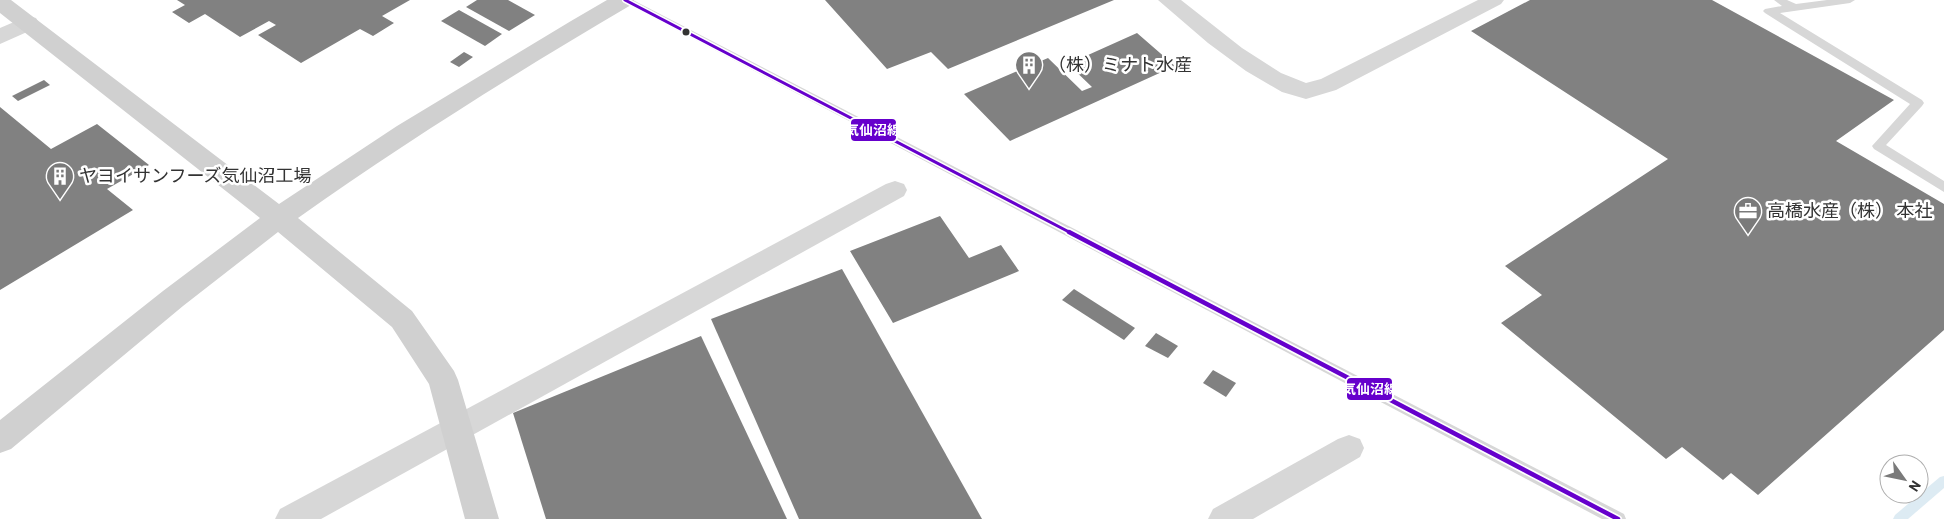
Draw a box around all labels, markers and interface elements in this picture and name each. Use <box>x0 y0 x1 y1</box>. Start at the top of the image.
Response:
unlabelled marker <box>681 27 691 37</box>
building icon: （株）ミナト水産 <box>1014 50 1044 89</box>
place label: （株）ミナト水産 <box>1048 53 1192 75</box>
line badge: 気仙沼線 <box>850 118 897 142</box>
text: 気仙沼線 <box>845 121 901 138</box>
building icon: ヤヨイサンフーズ気仙沼工場 <box>45 161 75 200</box>
place label: ヤヨイサンフーズ気仙沼工場 <box>79 164 312 186</box>
office icon: 高橋水産（株） 本社 <box>1733 196 1763 235</box>
place label: 高橋水産（株） 本社 <box>1767 199 1933 221</box>
line badge: 気仙沼線 <box>1346 377 1393 401</box>
text: 気仙沼線 <box>1342 380 1398 397</box>
north arrow <box>1879 454 1929 504</box>
text: N <box>1906 478 1925 495</box>

